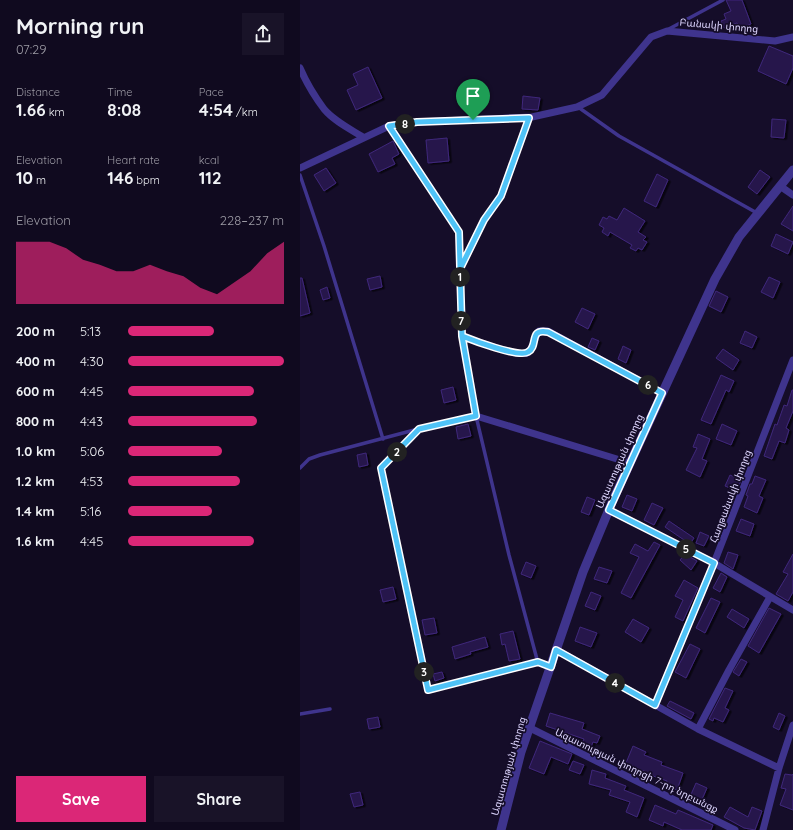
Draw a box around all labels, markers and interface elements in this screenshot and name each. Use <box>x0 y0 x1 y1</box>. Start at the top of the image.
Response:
text: Morning run <box>16 12 144 40</box>
button: share <box>242 13 284 55</box>
street label: Բանակի փողոց <box>679 16 759 35</box>
text: 07:29 <box>16 41 47 57</box>
pin <box>456 79 490 120</box>
text: Distance <box>16 85 60 99</box>
text: Time <box>107 85 133 99</box>
text: Pace <box>199 85 224 99</box>
icon: arrive <box>462 85 484 107</box>
text: 1.66 <box>16 99 46 120</box>
text: 8:08 <box>107 99 141 120</box>
text: 4:54 <box>199 99 233 120</box>
text: km <box>46 105 65 119</box>
text: /km <box>233 105 258 119</box>
pin: 8 <box>395 114 415 134</box>
text: 8 <box>402 117 408 131</box>
text: Elevation <box>16 153 62 167</box>
text: Heart rate <box>107 153 160 167</box>
text: kcal <box>199 153 219 167</box>
text: 10 <box>16 167 33 188</box>
text: 146 <box>107 167 133 188</box>
text: 112 <box>199 167 222 188</box>
text: m <box>33 173 46 187</box>
text: bpm <box>133 173 160 187</box>
text: Elevation <box>16 212 71 228</box>
text: 228–237 m <box>220 212 284 228</box>
pin: 1 <box>450 267 470 287</box>
text: 1 <box>458 270 462 284</box>
pin: 7 <box>451 311 471 331</box>
text: 7 <box>458 314 464 328</box>
text: 200 m <box>16 323 55 339</box>
text: 5:13 <box>80 323 101 339</box>
text: 400 m <box>16 353 55 369</box>
text: 4:30 <box>80 353 104 369</box>
pin: 6 <box>638 375 658 395</box>
text: 6 <box>645 378 651 392</box>
text: 600 m <box>16 383 55 399</box>
text: 4:45 <box>80 383 103 399</box>
street label: Ազատության փողոց <box>593 412 646 510</box>
text: 800 m <box>16 413 55 429</box>
text: 4:43 <box>80 413 103 429</box>
pin: 2 <box>387 442 407 462</box>
text: 1.0 km <box>16 443 55 459</box>
text: 5:06 <box>80 443 104 459</box>
text: 2 <box>394 445 400 459</box>
street label: Հաղթանակի փողոց <box>707 448 754 545</box>
text: 1.2 km <box>16 473 55 489</box>
text: 4:53 <box>80 473 103 489</box>
text: 1.4 km <box>16 503 55 519</box>
text: 5:16 <box>80 503 101 519</box>
text: 1.6 km <box>16 533 55 549</box>
text: 4:45 <box>80 533 103 549</box>
pin: 5 <box>676 539 696 559</box>
text: 5 <box>683 542 689 556</box>
pin: 3 <box>414 662 434 682</box>
text: 3 <box>421 665 427 679</box>
pin: 4 <box>605 673 625 693</box>
text: 4 <box>612 676 618 690</box>
street label: Ազատության փողոց <box>488 715 529 817</box>
street label: Ազատության փողոցի 7-րդ նրբանցք <box>553 725 721 816</box>
button: Save <box>16 776 146 822</box>
button: Share <box>154 776 284 822</box>

